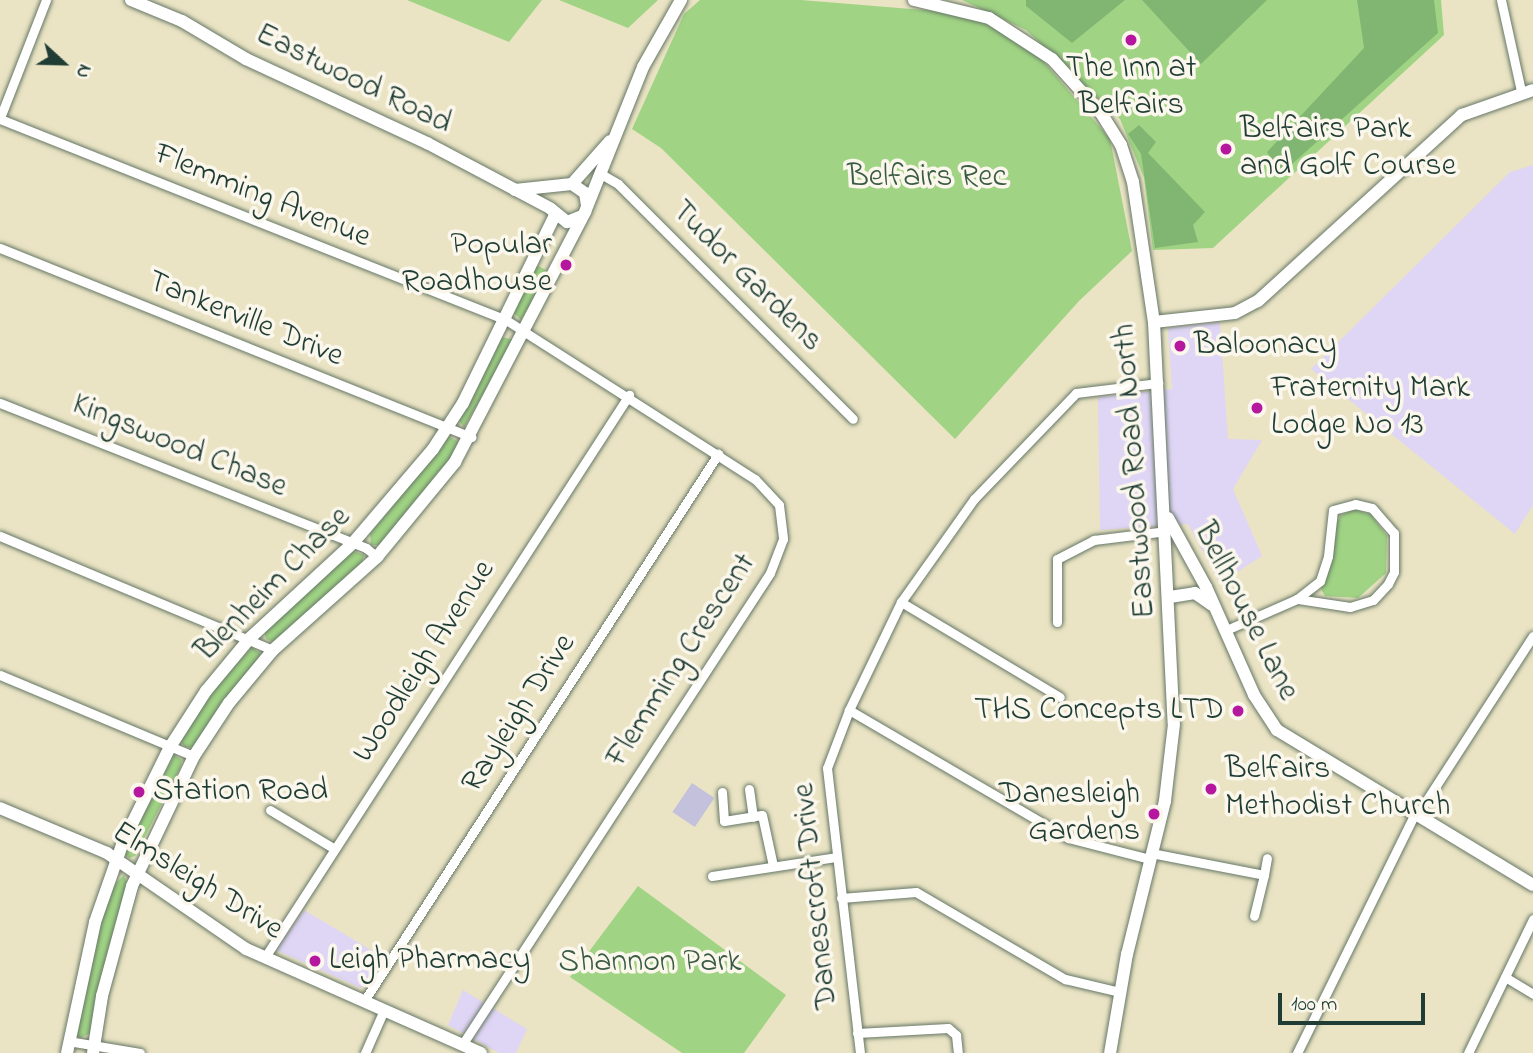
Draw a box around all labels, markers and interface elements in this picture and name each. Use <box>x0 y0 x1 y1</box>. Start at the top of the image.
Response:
street label: Eastwood Road <box>249 16 457 144</box>
north arrow <box>28 28 98 98</box>
marker: The Inn at Belfairs <box>1123 32 1139 48</box>
place label: The Inn at Belfairs <box>1066 51 1196 126</box>
text: N <box>68 60 98 82</box>
place label: Belfairs Park and Golf Course <box>1240 112 1456 187</box>
street label: Flemming Avenue <box>148 136 376 258</box>
marker: Belfairs Park and Golf Course <box>1218 141 1234 157</box>
park label: Belfairs Rec <box>847 159 1007 197</box>
street label: Tudor Gardens <box>662 193 830 361</box>
place label: Popular Roadhouse <box>402 228 552 303</box>
marker: Popular Roadhouse <box>558 257 574 273</box>
street label: Tankerville Drive <box>142 263 348 377</box>
street label: Eastwood Road North <box>1107 322 1165 620</box>
place label: Baloonacy <box>1194 327 1337 365</box>
marker: Baloonacy <box>1172 338 1188 354</box>
place label: Fraternity Mark Lodge No 13 <box>1271 371 1470 446</box>
street label: Kingswood Chase <box>66 386 292 508</box>
marker: Fraternity Mark Lodge No 13 <box>1249 400 1265 416</box>
street label: Blenheim Chase <box>188 499 360 671</box>
street label: Bellhouse Lane <box>1184 517 1306 707</box>
street label: Flemming Crescent <box>599 547 765 775</box>
street label: Woodleigh Avenue <box>345 554 505 770</box>
street label: Rayleigh Drive <box>455 627 585 801</box>
place label: THS Concepts LTD <box>974 692 1224 730</box>
marker: THS Concepts LTD <box>1230 703 1246 719</box>
place label: Belfairs Methodist Church <box>1225 752 1450 827</box>
place label: Station Road <box>153 773 328 811</box>
place label: Danesleigh Gardens <box>999 777 1140 852</box>
street label: Danescroft Drive <box>786 781 848 1011</box>
marker: Belfairs Methodist Church <box>1203 781 1219 797</box>
marker: Station Road <box>131 784 147 800</box>
marker: Danesleigh Gardens <box>1146 806 1162 822</box>
street label: Elmsleigh Drive <box>104 814 290 950</box>
place label: Leigh Pharmacy <box>329 942 530 980</box>
park label: Shannon Park <box>559 944 741 982</box>
marker: Leigh Pharmacy <box>307 953 323 969</box>
scale bar <box>1281 979 1428 1023</box>
text: 100 m <box>1291 990 1337 1020</box>

